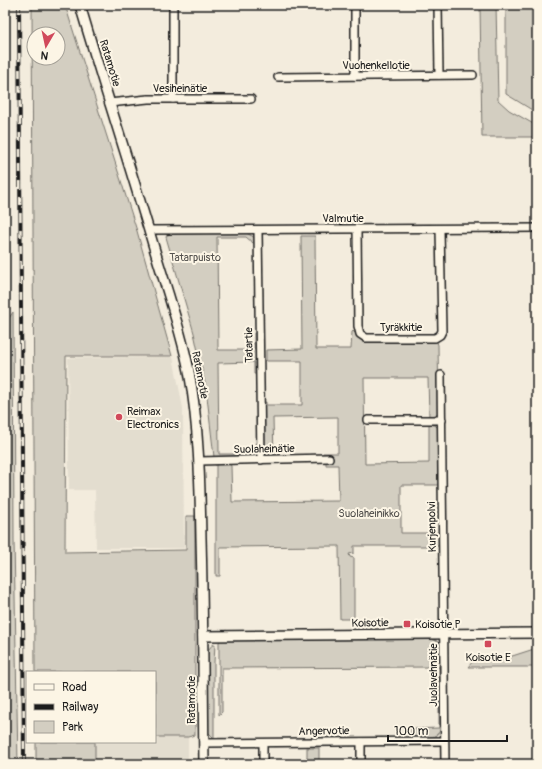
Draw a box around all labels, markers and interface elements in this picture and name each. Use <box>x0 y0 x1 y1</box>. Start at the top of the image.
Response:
north arrow <box>26 26 66 66</box>
street label: Ratamotie <box>97 38 123 88</box>
text: N <box>39 48 49 62</box>
street label: Vuohenkellotie <box>342 59 410 72</box>
street label: Vesiheinätie <box>153 82 208 95</box>
street label: Valmutie <box>322 212 364 225</box>
park label: Tatarpuisto <box>169 251 221 264</box>
street label: Tyräkkitie <box>380 321 423 334</box>
street label: Tatartie <box>242 327 256 363</box>
street label: Ratamotie <box>189 350 211 400</box>
place label: Reimax Electronics <box>127 405 179 431</box>
marker: Reimax Electronics <box>114 412 124 422</box>
street label: Suolaheinätie <box>233 442 295 456</box>
street label: Kurjenpolvi <box>425 502 439 552</box>
park label: Suolaheinikko <box>338 507 400 520</box>
street label: Koisotie <box>351 616 389 630</box>
place label: Koisotie P <box>415 618 461 631</box>
marker: Koisotie P <box>402 619 412 629</box>
marker: Koisotie E <box>483 639 493 649</box>
street label: Juolavehnätie <box>427 643 440 707</box>
place label: Koisotie E <box>465 651 511 664</box>
legend <box>26 671 156 743</box>
street label: Ratamotie <box>185 675 198 724</box>
text: Road <box>62 680 87 695</box>
text: Railway <box>62 700 98 715</box>
scale bar <box>388 717 507 743</box>
text: Park <box>62 720 83 735</box>
street label: Angervotie <box>298 724 350 738</box>
text: 100 m <box>394 724 429 739</box>

